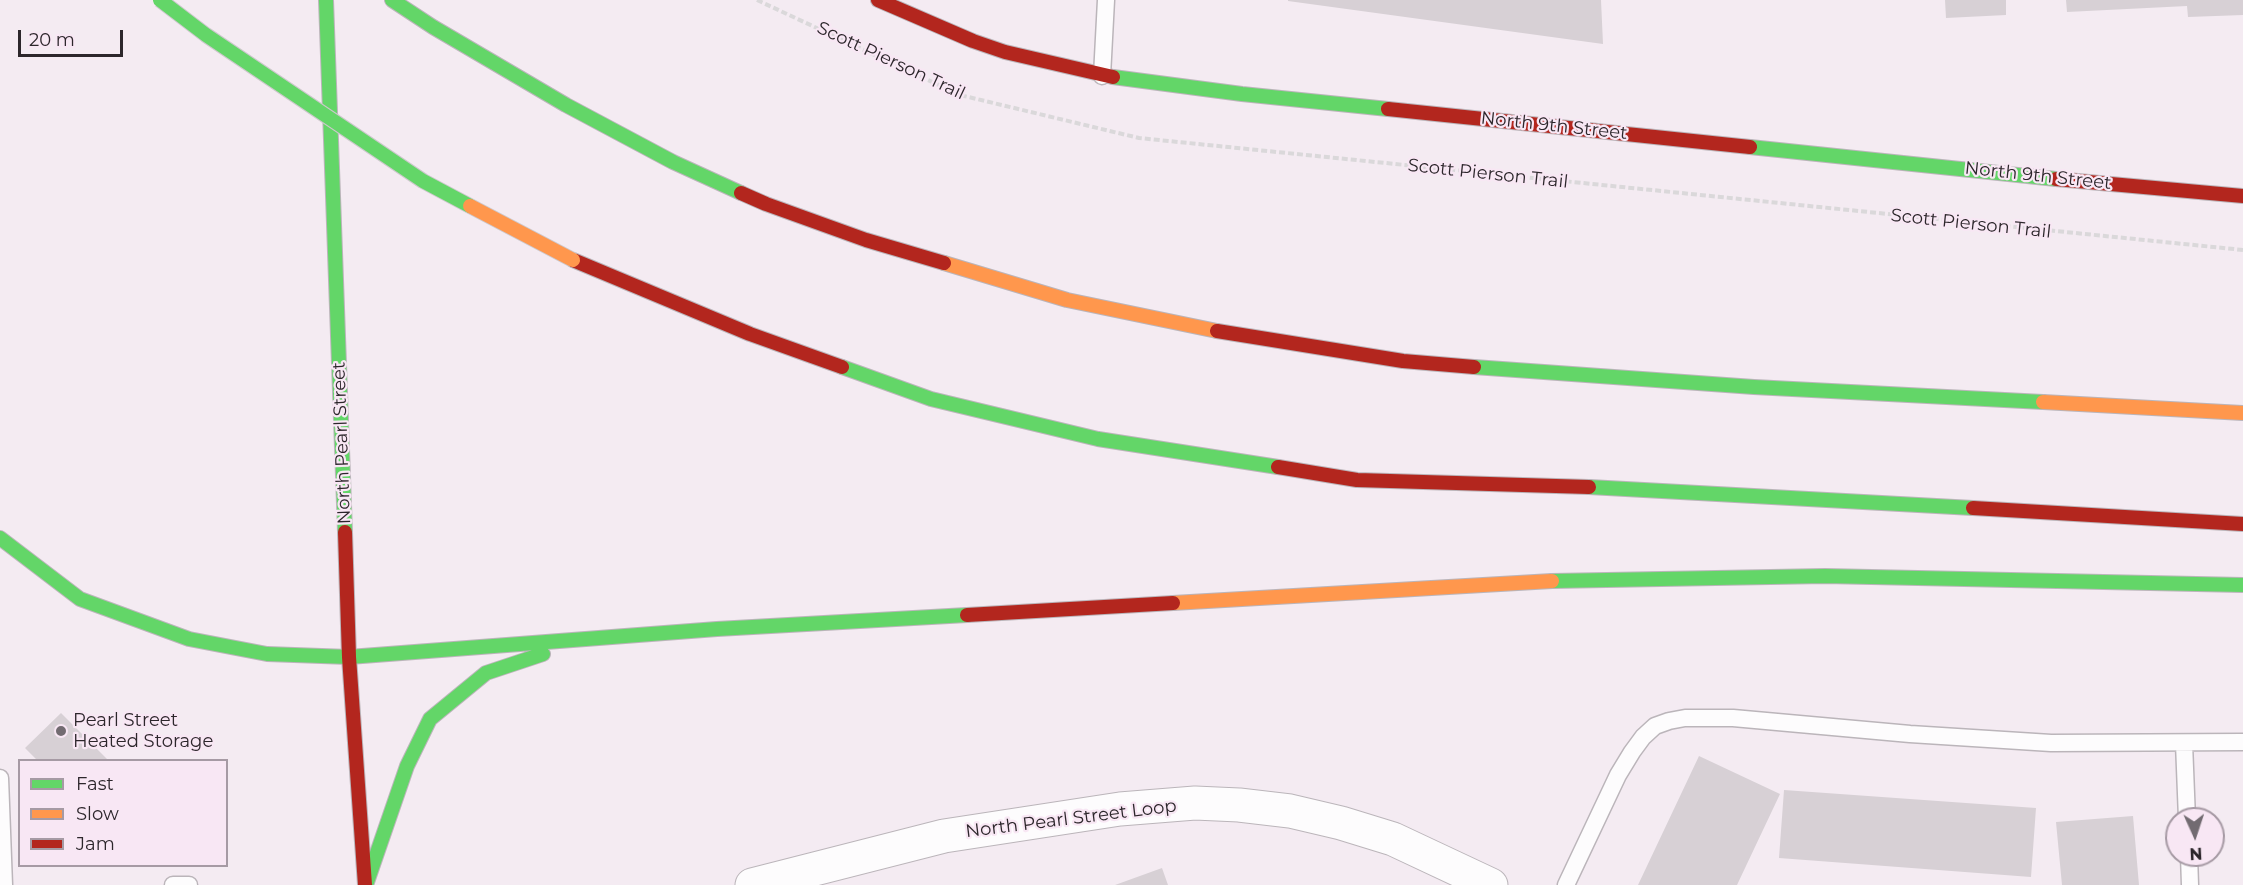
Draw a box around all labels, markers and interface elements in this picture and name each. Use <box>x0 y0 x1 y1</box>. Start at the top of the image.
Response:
street label: Scott Pierson Trail <box>813 17 969 105</box>
scale bar <box>21 18 126 56</box>
text: 20 m <box>29 29 75 51</box>
street label: North 9th Street <box>1480 108 1628 144</box>
street label: Scott Pierson Trail <box>1407 155 1569 193</box>
street label: North 9th Street <box>1964 158 2112 194</box>
street label: Scott Pierson Trail <box>1890 205 2052 243</box>
street label: North Pearl Street <box>328 361 356 525</box>
place label: Pearl Street Heated Storage <box>73 710 213 752</box>
marker: Pearl Street Heated Storage <box>54 724 68 738</box>
legend <box>18 759 228 867</box>
text: Fast <box>76 773 114 795</box>
street label: North Pearl Street Loop <box>964 795 1178 843</box>
text: Slow <box>76 803 119 825</box>
north arrow <box>2165 807 2225 867</box>
text: Jam <box>76 833 115 855</box>
text: N <box>2189 844 2203 863</box>

